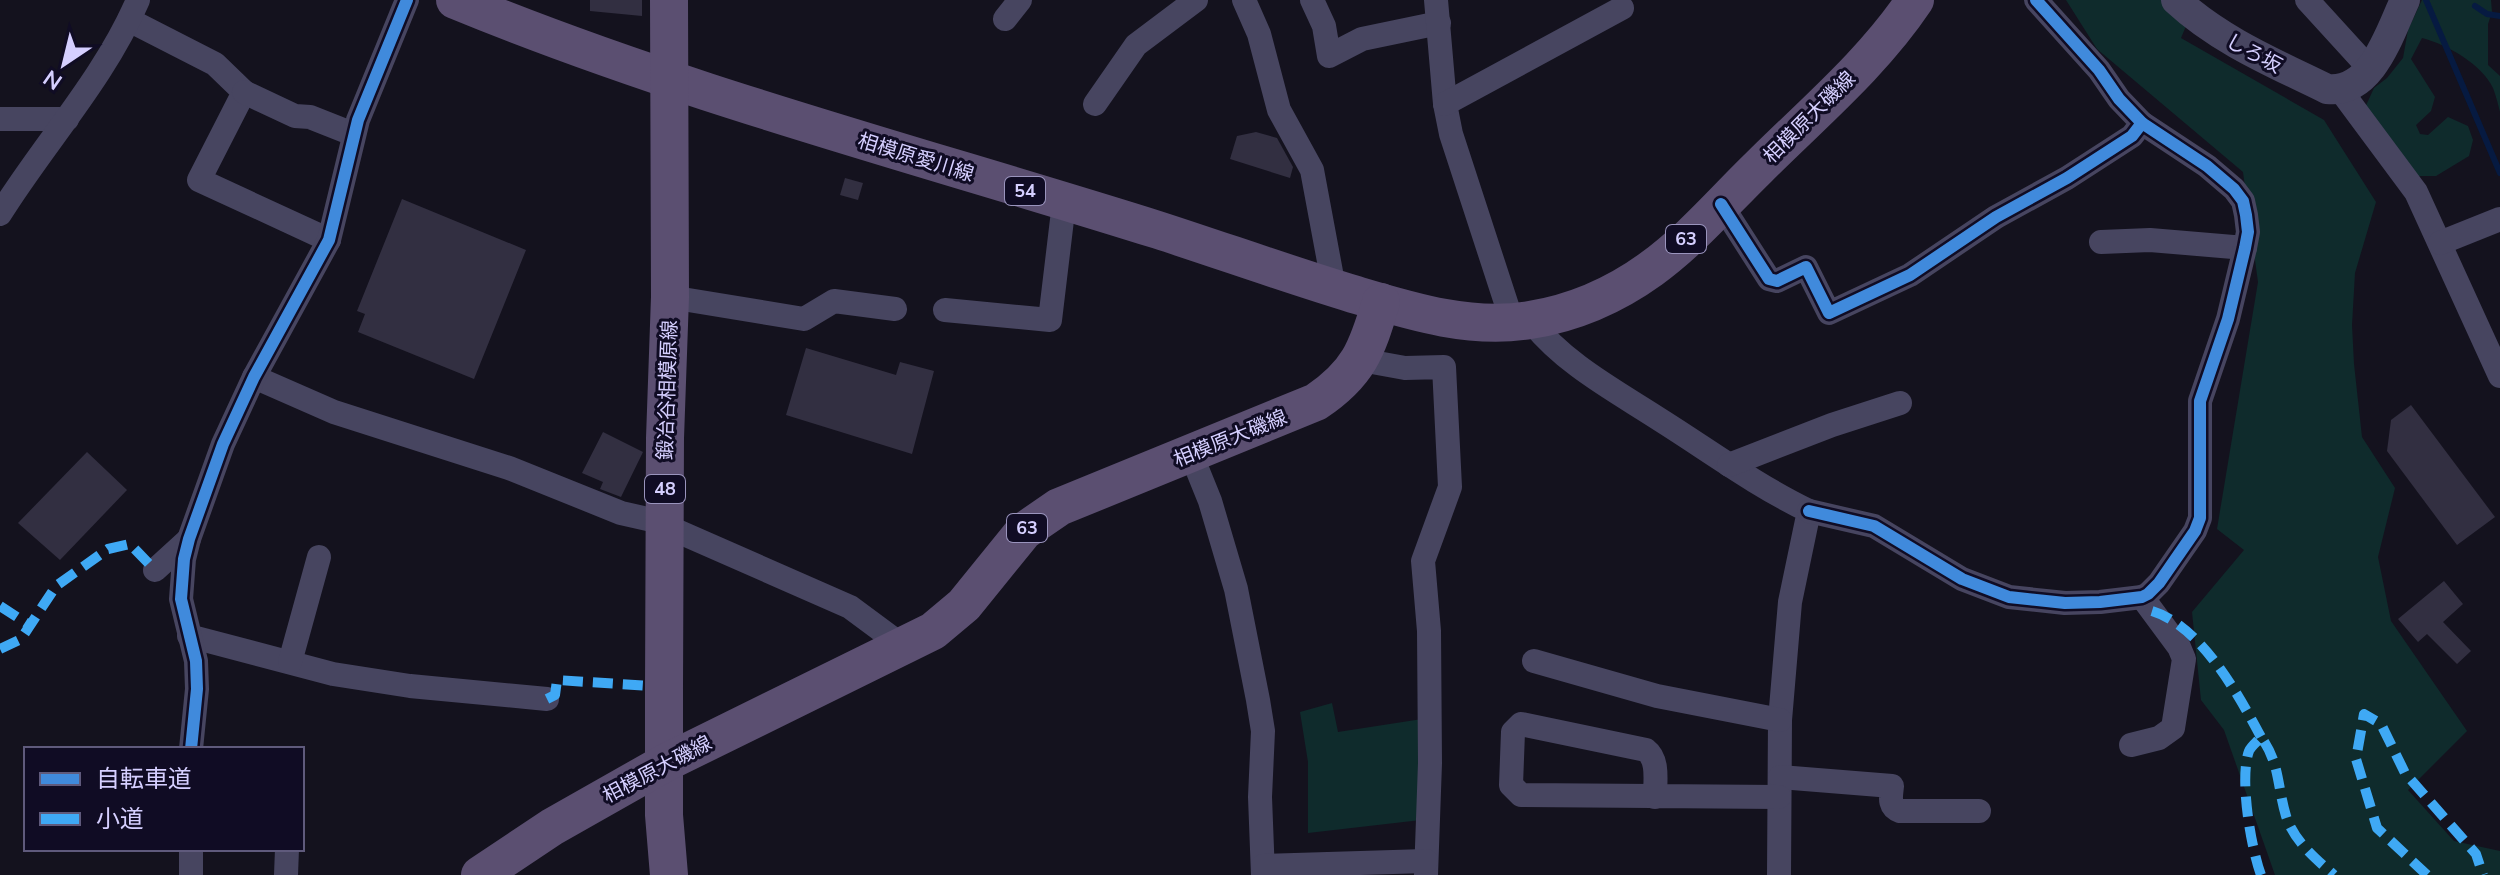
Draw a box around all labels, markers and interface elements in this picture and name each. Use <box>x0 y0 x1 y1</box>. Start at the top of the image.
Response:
north arrow <box>24 24 104 104</box>
street label: しろ坂 <box>2221 27 2287 79</box>
text: N <box>38 63 68 97</box>
street label: 相模原大磯線 <box>1757 65 1861 169</box>
street label: 相模原愛川線 <box>855 127 977 188</box>
road number: 54 <box>1005 177 1045 205</box>
road number: 63 <box>1666 225 1706 253</box>
street label: 鍛冶谷相模原線 <box>652 320 683 460</box>
street label: 相模原大磯線 <box>1169 403 1291 473</box>
road number: 48 <box>645 475 685 503</box>
road number: 63 <box>1007 514 1047 542</box>
street label: 相模原大磯線 <box>598 729 717 810</box>
legend <box>24 747 304 851</box>
text: 自転車道 <box>96 763 192 795</box>
text: 小道 <box>96 803 144 835</box>

